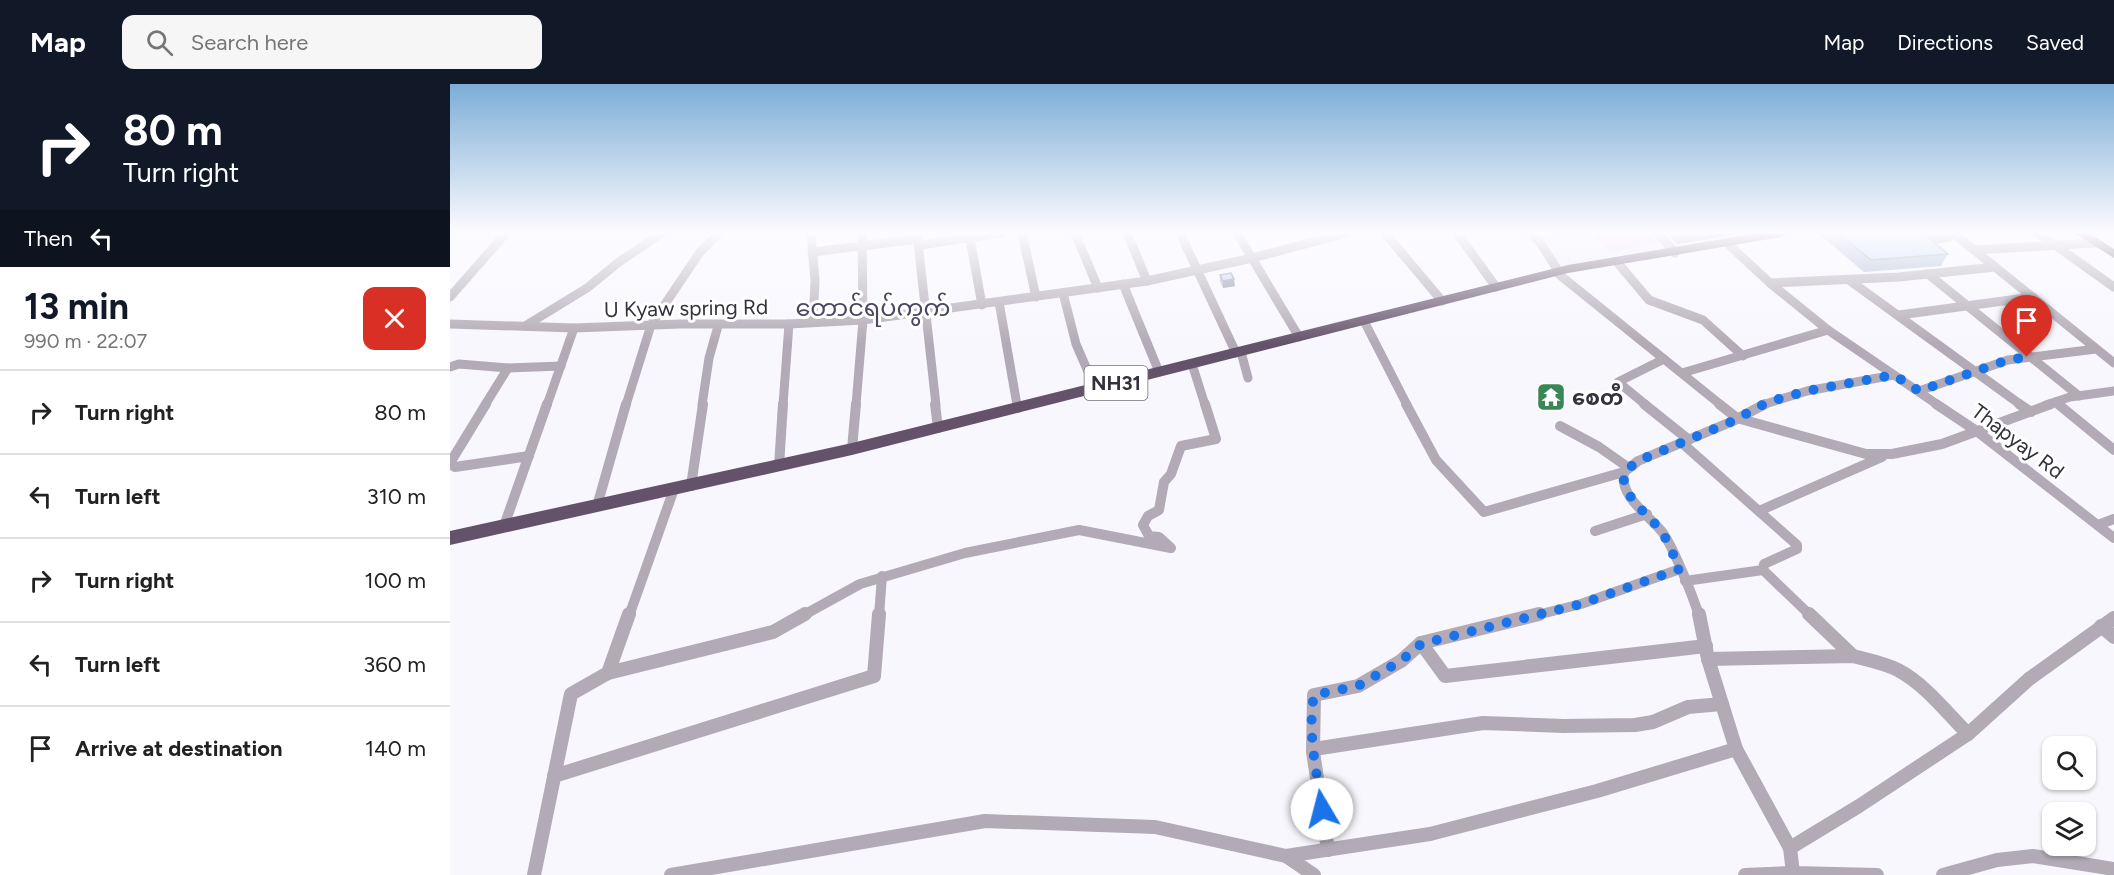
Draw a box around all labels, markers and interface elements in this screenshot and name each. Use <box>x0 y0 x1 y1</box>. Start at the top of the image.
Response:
search box <box>122 15 542 69</box>
text: Map <box>30 25 86 59</box>
icon: search <box>143 26 176 59</box>
text: Search here <box>191 29 308 56</box>
text: Map <box>1823 30 1864 55</box>
text: Directions <box>1897 30 1993 55</box>
text: Saved <box>2026 30 2084 55</box>
text: 80 m <box>123 105 223 156</box>
icon: right <box>24 108 102 186</box>
text: Turn right <box>123 156 239 189</box>
icon: left <box>85 222 118 255</box>
text: Then <box>24 225 73 252</box>
text: 13 min <box>24 285 129 328</box>
button: close <box>363 287 426 350</box>
district label: တောင်ရပ်ကွက် <box>795 292 951 327</box>
street label: U Kyaw spring Rd <box>604 294 768 322</box>
pin <box>2001 295 2052 357</box>
icon: arrive <box>2010 304 2043 337</box>
text: 990 m · 22:07 <box>24 329 147 353</box>
road number: NH31 <box>1084 366 1148 400</box>
temple icon: စေတီ <box>1535 381 1567 413</box>
place label: စေတီ <box>1572 383 1623 410</box>
icon: right <box>24 396 57 429</box>
street label: Thapyay Rd <box>1967 398 2069 484</box>
text: Turn right <box>75 399 174 426</box>
text: 80 m <box>374 399 426 426</box>
icon: left <box>24 480 57 513</box>
text: Turn left <box>75 483 161 510</box>
text: 310 m <box>367 483 426 510</box>
icon: right <box>24 564 57 597</box>
text: Turn right <box>75 567 174 594</box>
text: 100 m <box>365 567 426 594</box>
icon: left <box>24 648 57 681</box>
text: Turn left <box>75 651 161 678</box>
text: 360 m <box>363 651 426 678</box>
icon: arrive <box>24 732 57 765</box>
text: Arrive at destination <box>75 735 283 762</box>
text: 140 m <box>365 735 426 762</box>
map controls <box>2042 736 2096 856</box>
button: search <box>2042 736 2096 790</box>
position arrow <box>1290 777 1354 841</box>
button: layers <box>2042 802 2096 856</box>

